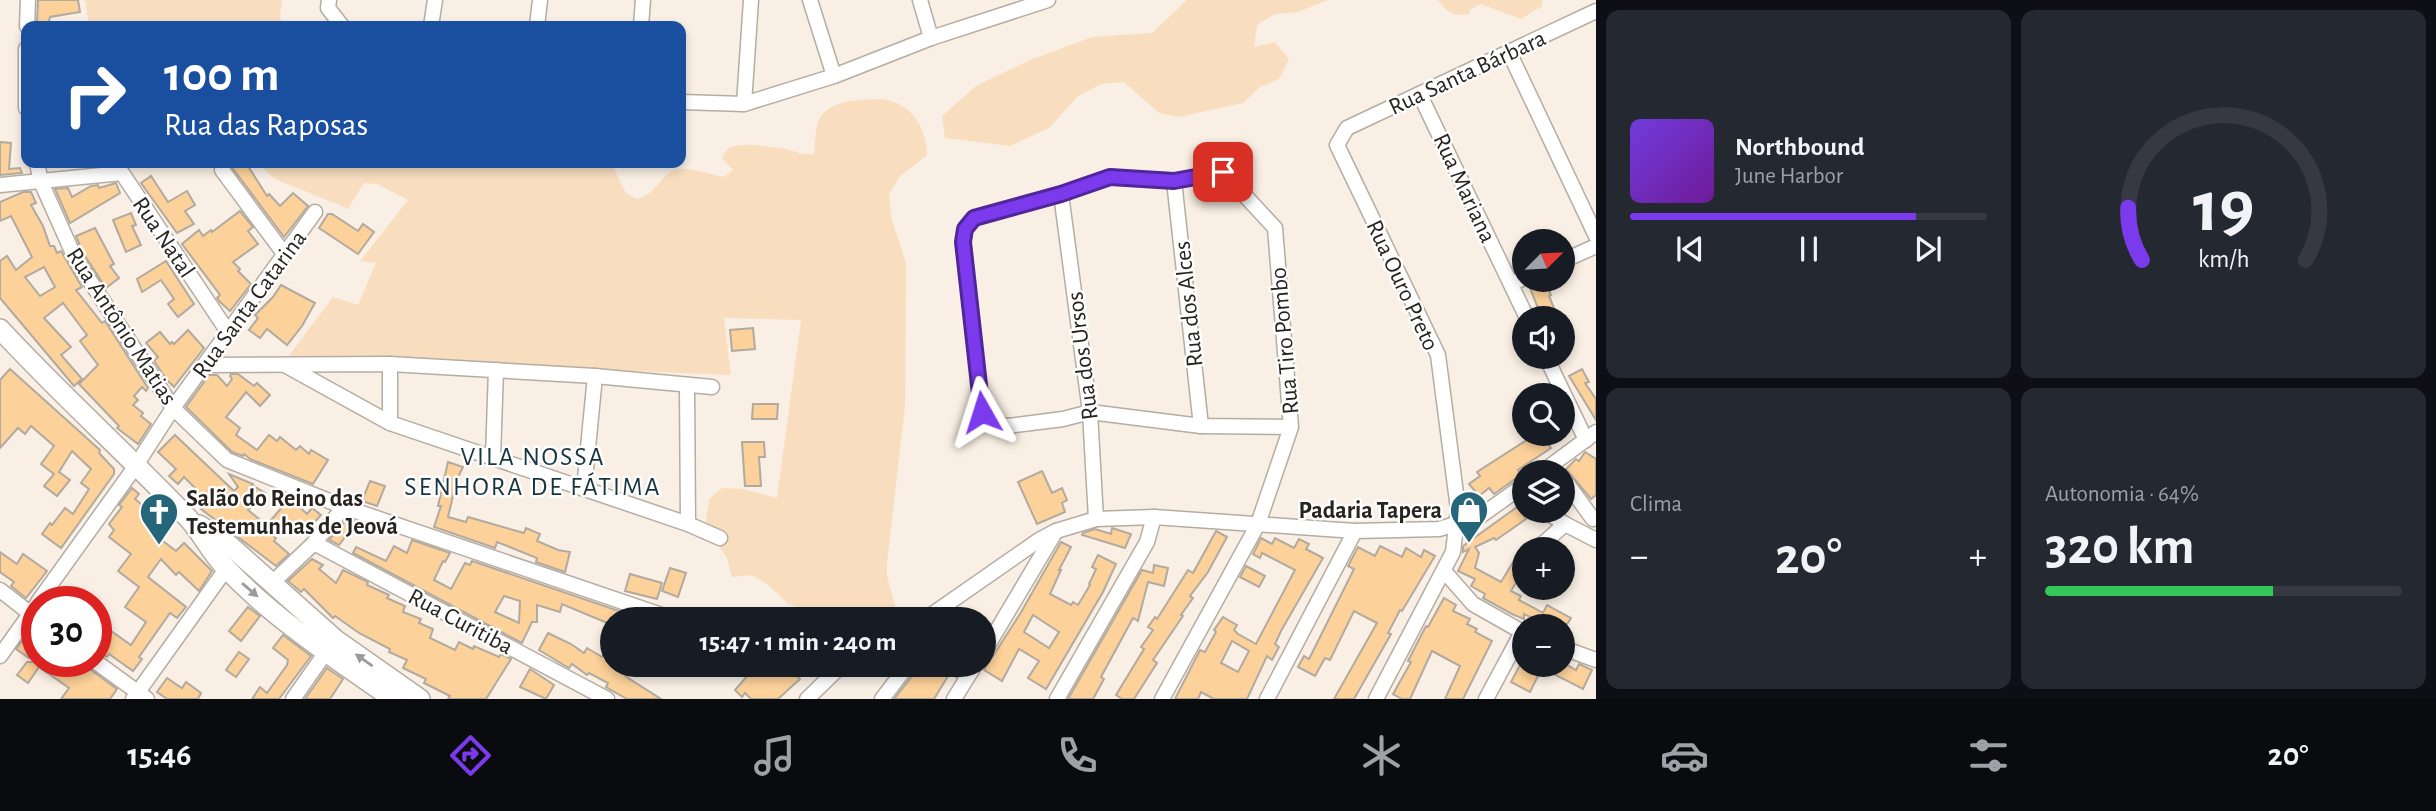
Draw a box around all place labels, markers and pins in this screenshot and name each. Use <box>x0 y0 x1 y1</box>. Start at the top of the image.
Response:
pin <box>1193 142 1253 202</box>
place label: Salão do Reino das Testemunhas de Jeová <box>186 487 398 539</box>
shop icon: Padaria Tapera <box>1448 489 1490 544</box>
church icon: Salão do Reino das Testemunhas de Jeová <box>138 491 180 546</box>
place label: Padaria Tapera <box>1298 499 1442 523</box>

